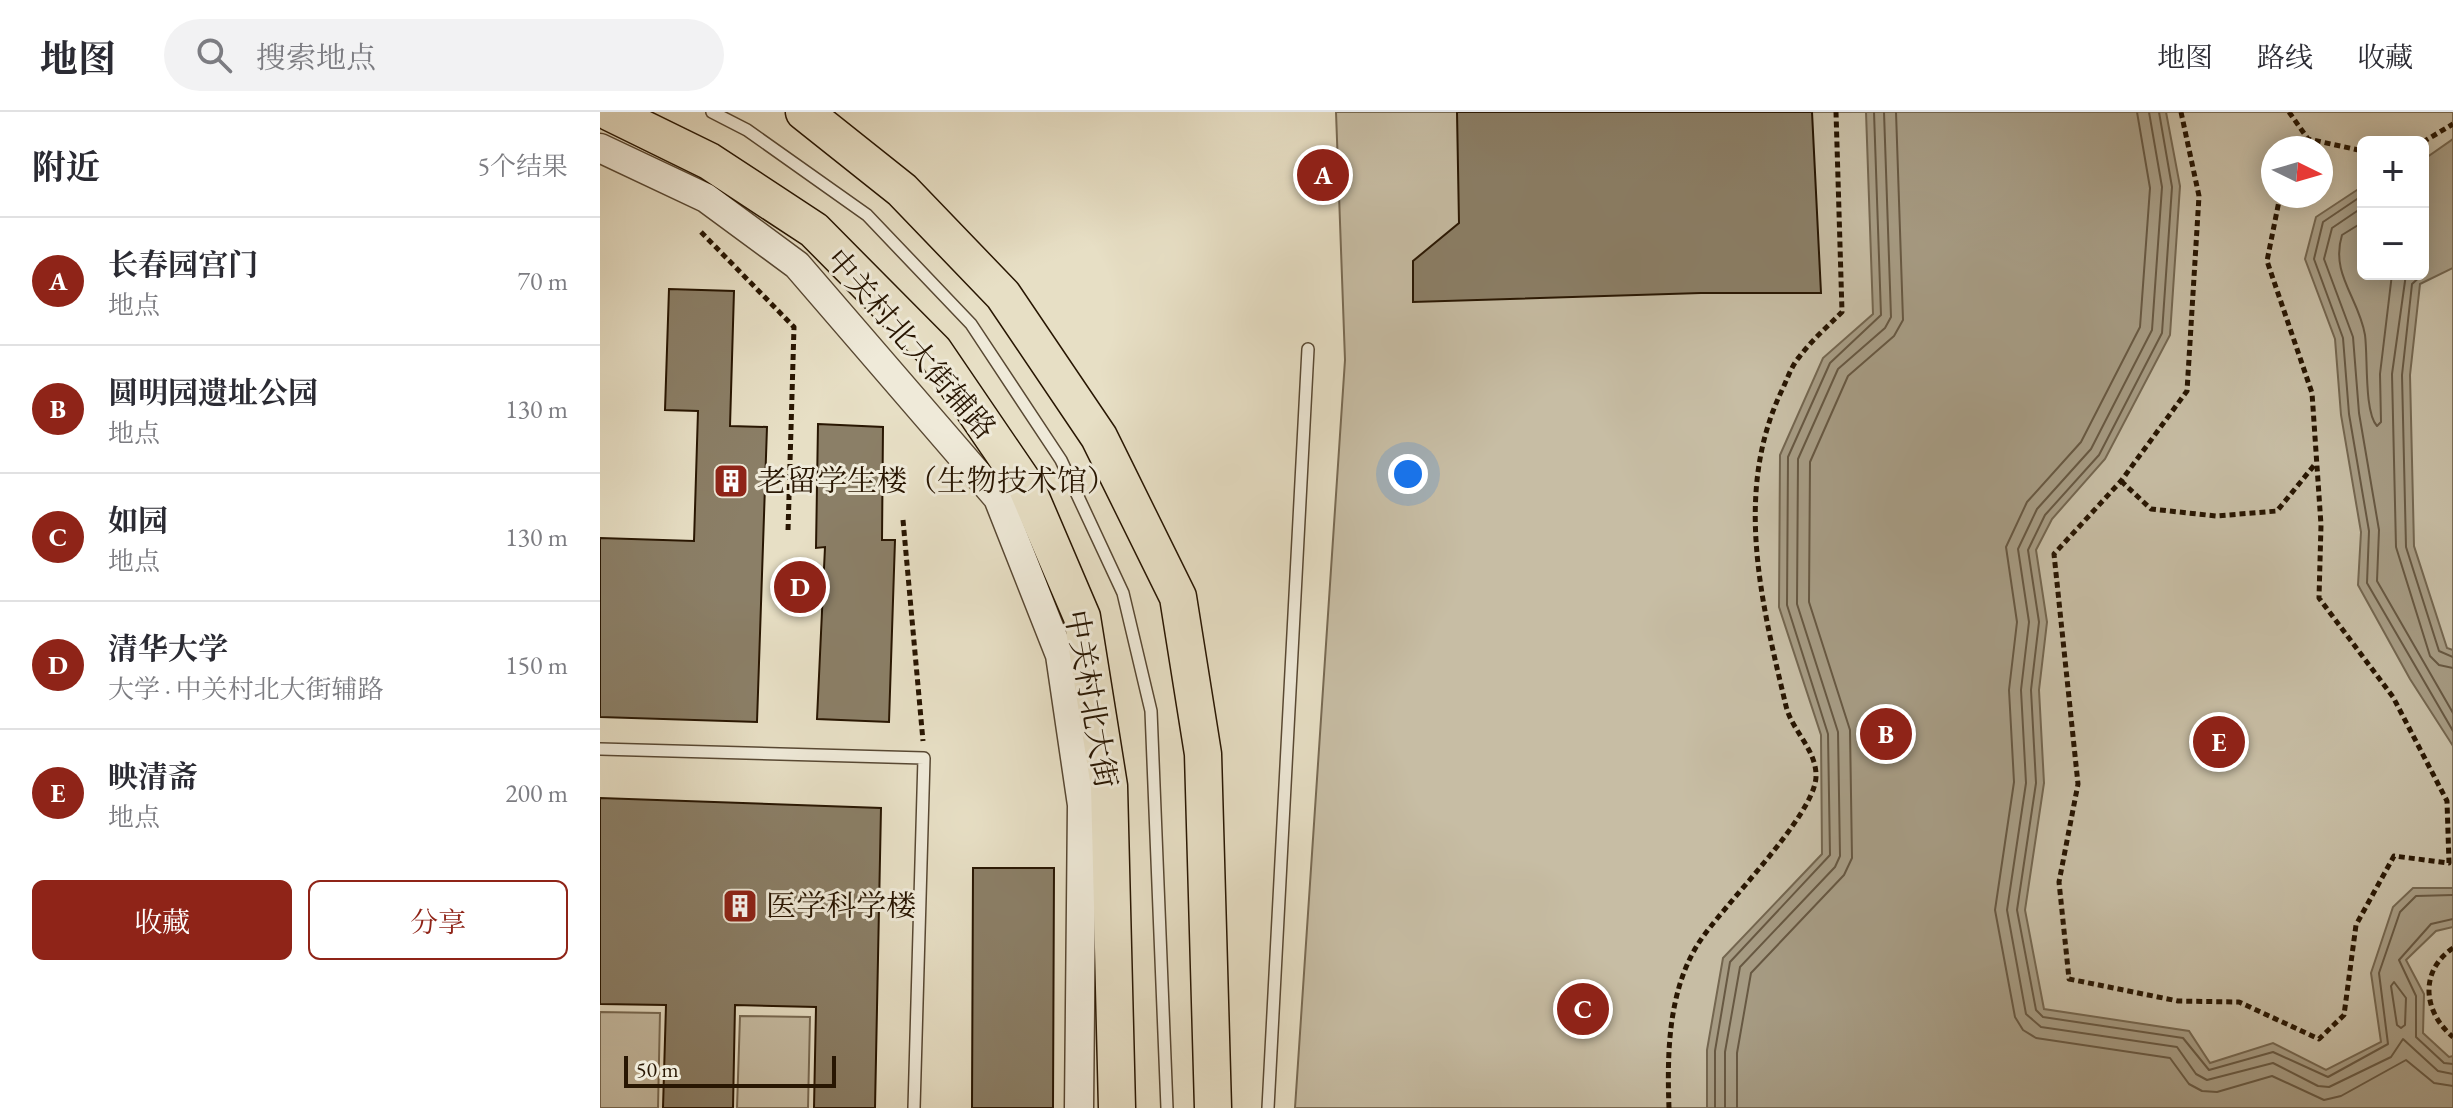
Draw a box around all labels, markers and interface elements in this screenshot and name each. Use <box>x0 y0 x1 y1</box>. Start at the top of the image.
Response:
search box <box>164 19 724 91</box>
icon: search <box>192 33 236 77</box>
text: 地图 <box>40 34 116 83</box>
text: 搜索地点 <box>256 38 376 77</box>
text: 地图 <box>2157 39 2213 75</box>
text: 路线 <box>2257 39 2313 75</box>
text: 收藏 <box>2357 39 2413 75</box>
north arrow <box>2261 136 2333 208</box>
map controls <box>2357 136 2429 280</box>
button: + <box>2357 136 2429 208</box>
text: 附近 <box>32 145 100 189</box>
pin: A <box>1297 145 1349 205</box>
text: 5个结果 <box>478 149 568 183</box>
button: − <box>2357 208 2429 280</box>
street label: 中关村北大街辅路 <box>818 240 1005 447</box>
text: 长春园宫门 <box>108 245 258 284</box>
text: A <box>49 264 67 298</box>
text: 70 m <box>518 264 568 298</box>
text: 地点 <box>108 288 160 322</box>
text: 圆明园遗址公园 <box>108 373 318 412</box>
text: B <box>50 392 66 426</box>
text: 130 m <box>505 392 568 426</box>
text: 地点 <box>108 416 160 450</box>
your location <box>1388 454 1428 494</box>
place label: 老留学生楼（生物技术馆） <box>757 461 1117 500</box>
building icon: 老留学生楼（生物技术馆） <box>712 462 750 500</box>
text: 如园 <box>108 501 168 540</box>
text: C <box>49 520 67 554</box>
text: 130 m <box>505 520 568 554</box>
text: 地点 <box>108 544 160 578</box>
pin: D <box>774 557 826 617</box>
street label: 中关村北大街 <box>1057 607 1126 791</box>
text: 清华大学 <box>108 629 228 668</box>
text: D <box>48 648 68 682</box>
text: 150 m <box>505 648 568 682</box>
text: 大学 · 中关村北大街辅路 <box>108 672 384 706</box>
pin: B <box>1860 704 1912 764</box>
pin: E <box>2193 712 2245 772</box>
text: 映清斋 <box>108 757 198 796</box>
text: E <box>51 776 65 810</box>
text: 200 m <box>505 776 568 810</box>
text: 地点 <box>108 800 160 834</box>
button: 收藏 <box>32 880 292 960</box>
button: 分享 <box>308 880 568 960</box>
place label: 医学科学楼 <box>766 886 916 925</box>
building icon: 医学科学楼 <box>721 887 759 925</box>
pin: C <box>1557 979 1609 1039</box>
scale bar <box>624 1052 836 1088</box>
text: 50 m <box>636 1055 679 1084</box>

